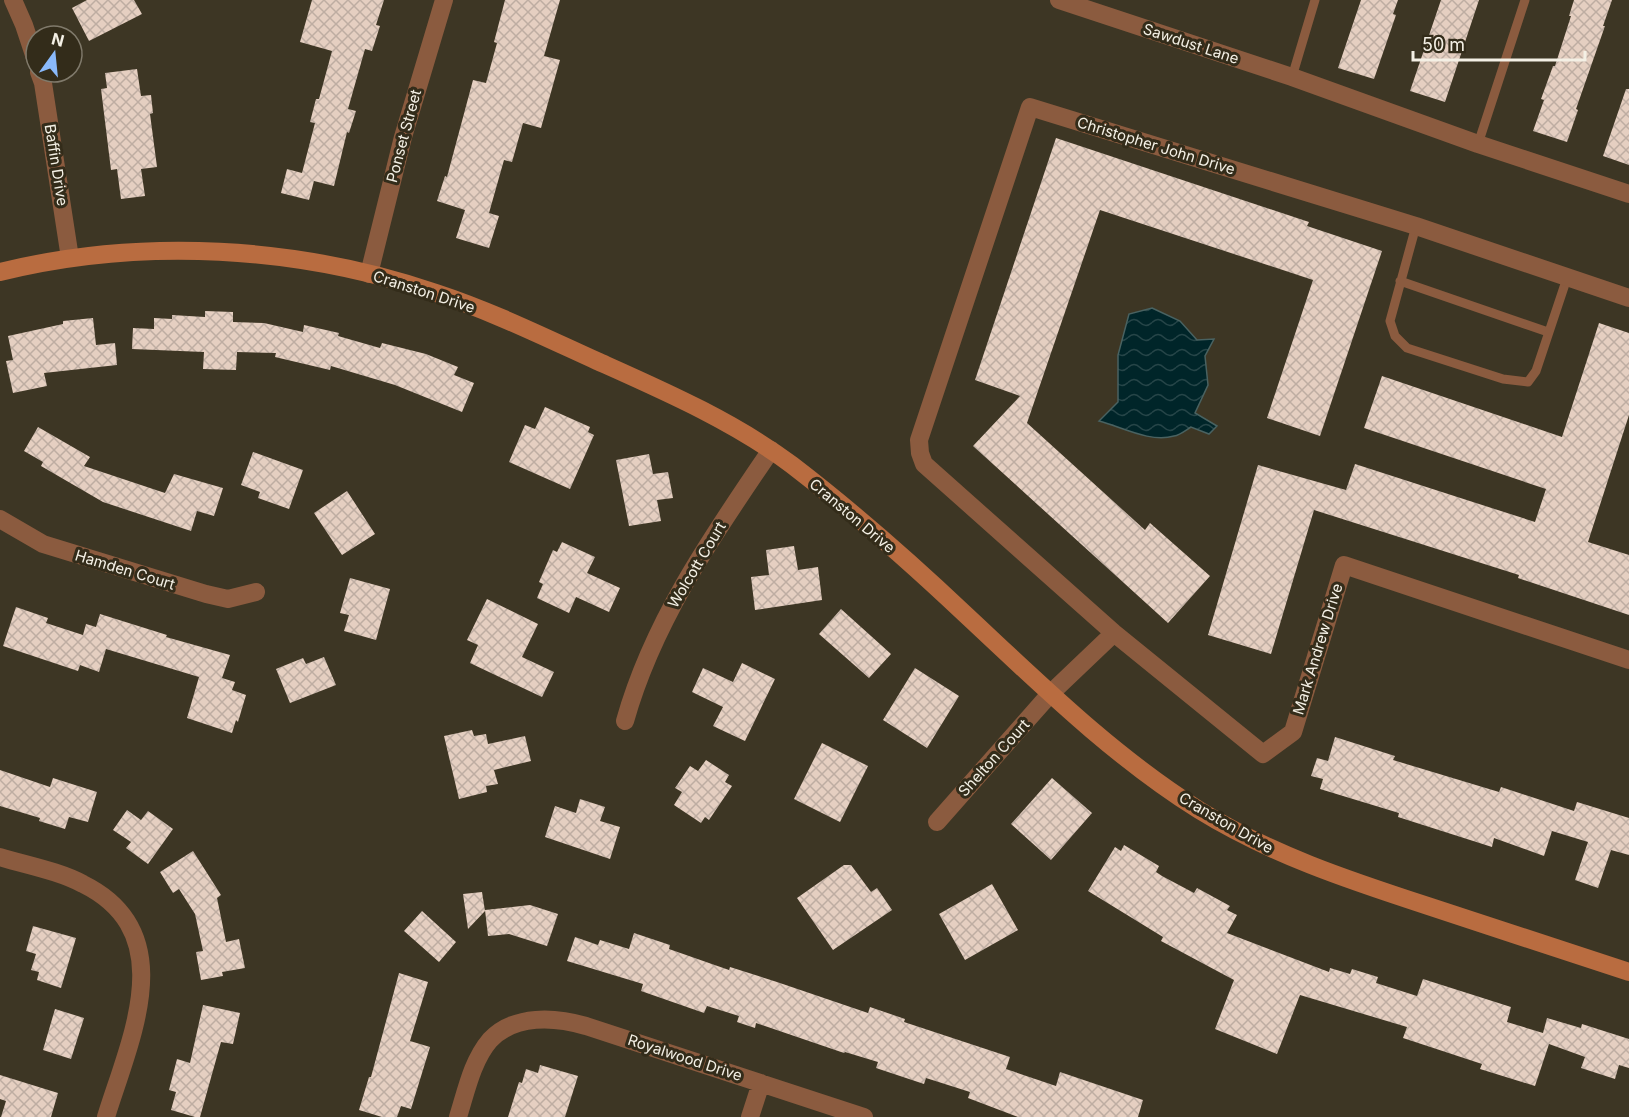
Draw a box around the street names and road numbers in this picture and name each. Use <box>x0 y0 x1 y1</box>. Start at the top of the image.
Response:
street label: Sawdust Lane <box>1141 19 1241 68</box>
street label: Ponset Street <box>382 87 425 184</box>
street label: Christopher John Drive <box>1075 112 1238 179</box>
street label: Baffin Drive <box>41 123 72 207</box>
street label: Cranston Drive <box>371 266 477 317</box>
street label: Cranston Drive <box>806 474 899 557</box>
street label: Wolcott Court <box>663 518 730 611</box>
street label: Hamden Court <box>73 545 177 594</box>
street label: Mark Andrew Drive <box>1289 581 1347 717</box>
street label: Shelton Court <box>954 715 1033 800</box>
street label: Cranston Drive <box>1176 788 1277 857</box>
street label: Royalwood Drive <box>626 1030 745 1085</box>

